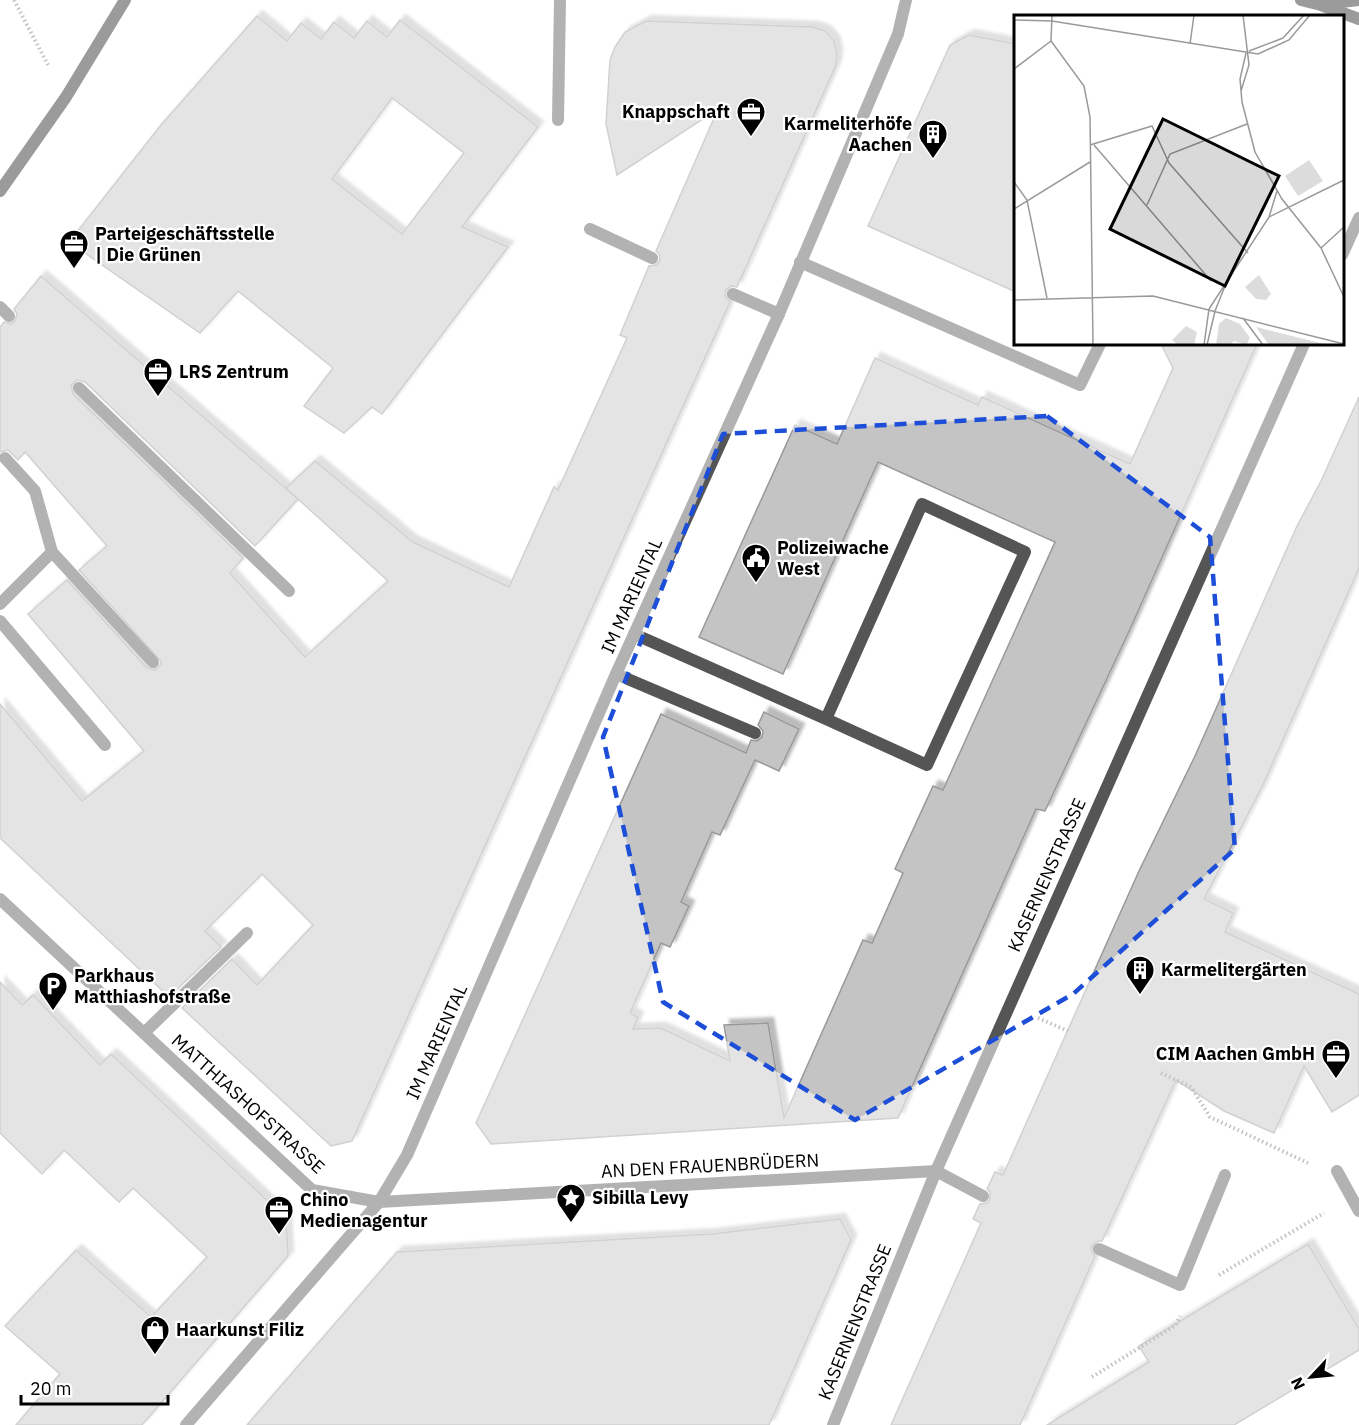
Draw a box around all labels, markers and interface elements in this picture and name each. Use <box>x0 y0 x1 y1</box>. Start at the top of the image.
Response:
inset map <box>1014 15 1344 345</box>
office icon: Knappschaft <box>735 96 767 138</box>
place label: Knappschaft <box>622 100 730 123</box>
place label: Karmeliterhöfe Aachen <box>784 112 912 156</box>
building icon: Karmeliterhöfe Aachen <box>917 118 949 160</box>
place label: Parteigeschäftsstelle | Die Grünen <box>95 222 275 266</box>
office icon: Parteigeschäftsstelle | Die Grünen <box>58 228 90 270</box>
office icon: LRS Zentrum <box>142 356 174 398</box>
place label: LRS Zentrum <box>179 360 289 383</box>
street label: IM MARIENTAL <box>596 535 667 657</box>
place label: Polizeiwache West <box>777 536 889 580</box>
public building icon: Polizeiwache West <box>740 542 772 584</box>
street label: KASERNENSTRASSE <box>1002 794 1091 955</box>
building icon: Karmelitergärten <box>1124 954 1156 996</box>
place label: Karmelitergärten <box>1161 958 1307 981</box>
place label: Parkhaus Matthiashofstraße <box>74 964 231 1008</box>
parking icon: Parkhaus Matthiashofstraße <box>37 970 69 1012</box>
street label: IM MARIENTAL <box>401 981 472 1103</box>
street label: MATTHIASHOFSTRASSE <box>167 1029 330 1179</box>
office icon: CIM Aachen GmbH <box>1320 1038 1352 1080</box>
place label: CIM Aachen GmbH <box>1156 1042 1315 1065</box>
street label: AN DEN FRAUENBRÜDERN <box>600 1148 820 1183</box>
place icon: Sibilla Levy <box>555 1182 587 1224</box>
place label: Sibilla Levy <box>592 1186 689 1209</box>
place label: Chino Medienagentur <box>300 1188 428 1232</box>
office icon: Chino Medienagentur <box>263 1194 295 1236</box>
street label: KASERNENSTRASSE <box>813 1240 896 1403</box>
shop icon: Haarkunst Filiz <box>139 1314 171 1356</box>
place label: Haarkunst Filiz <box>176 1318 304 1341</box>
north arrow <box>1281 1347 1341 1407</box>
scale bar <box>21 1368 168 1406</box>
text: N <box>1286 1374 1309 1393</box>
text: 20 m <box>30 1377 72 1400</box>

